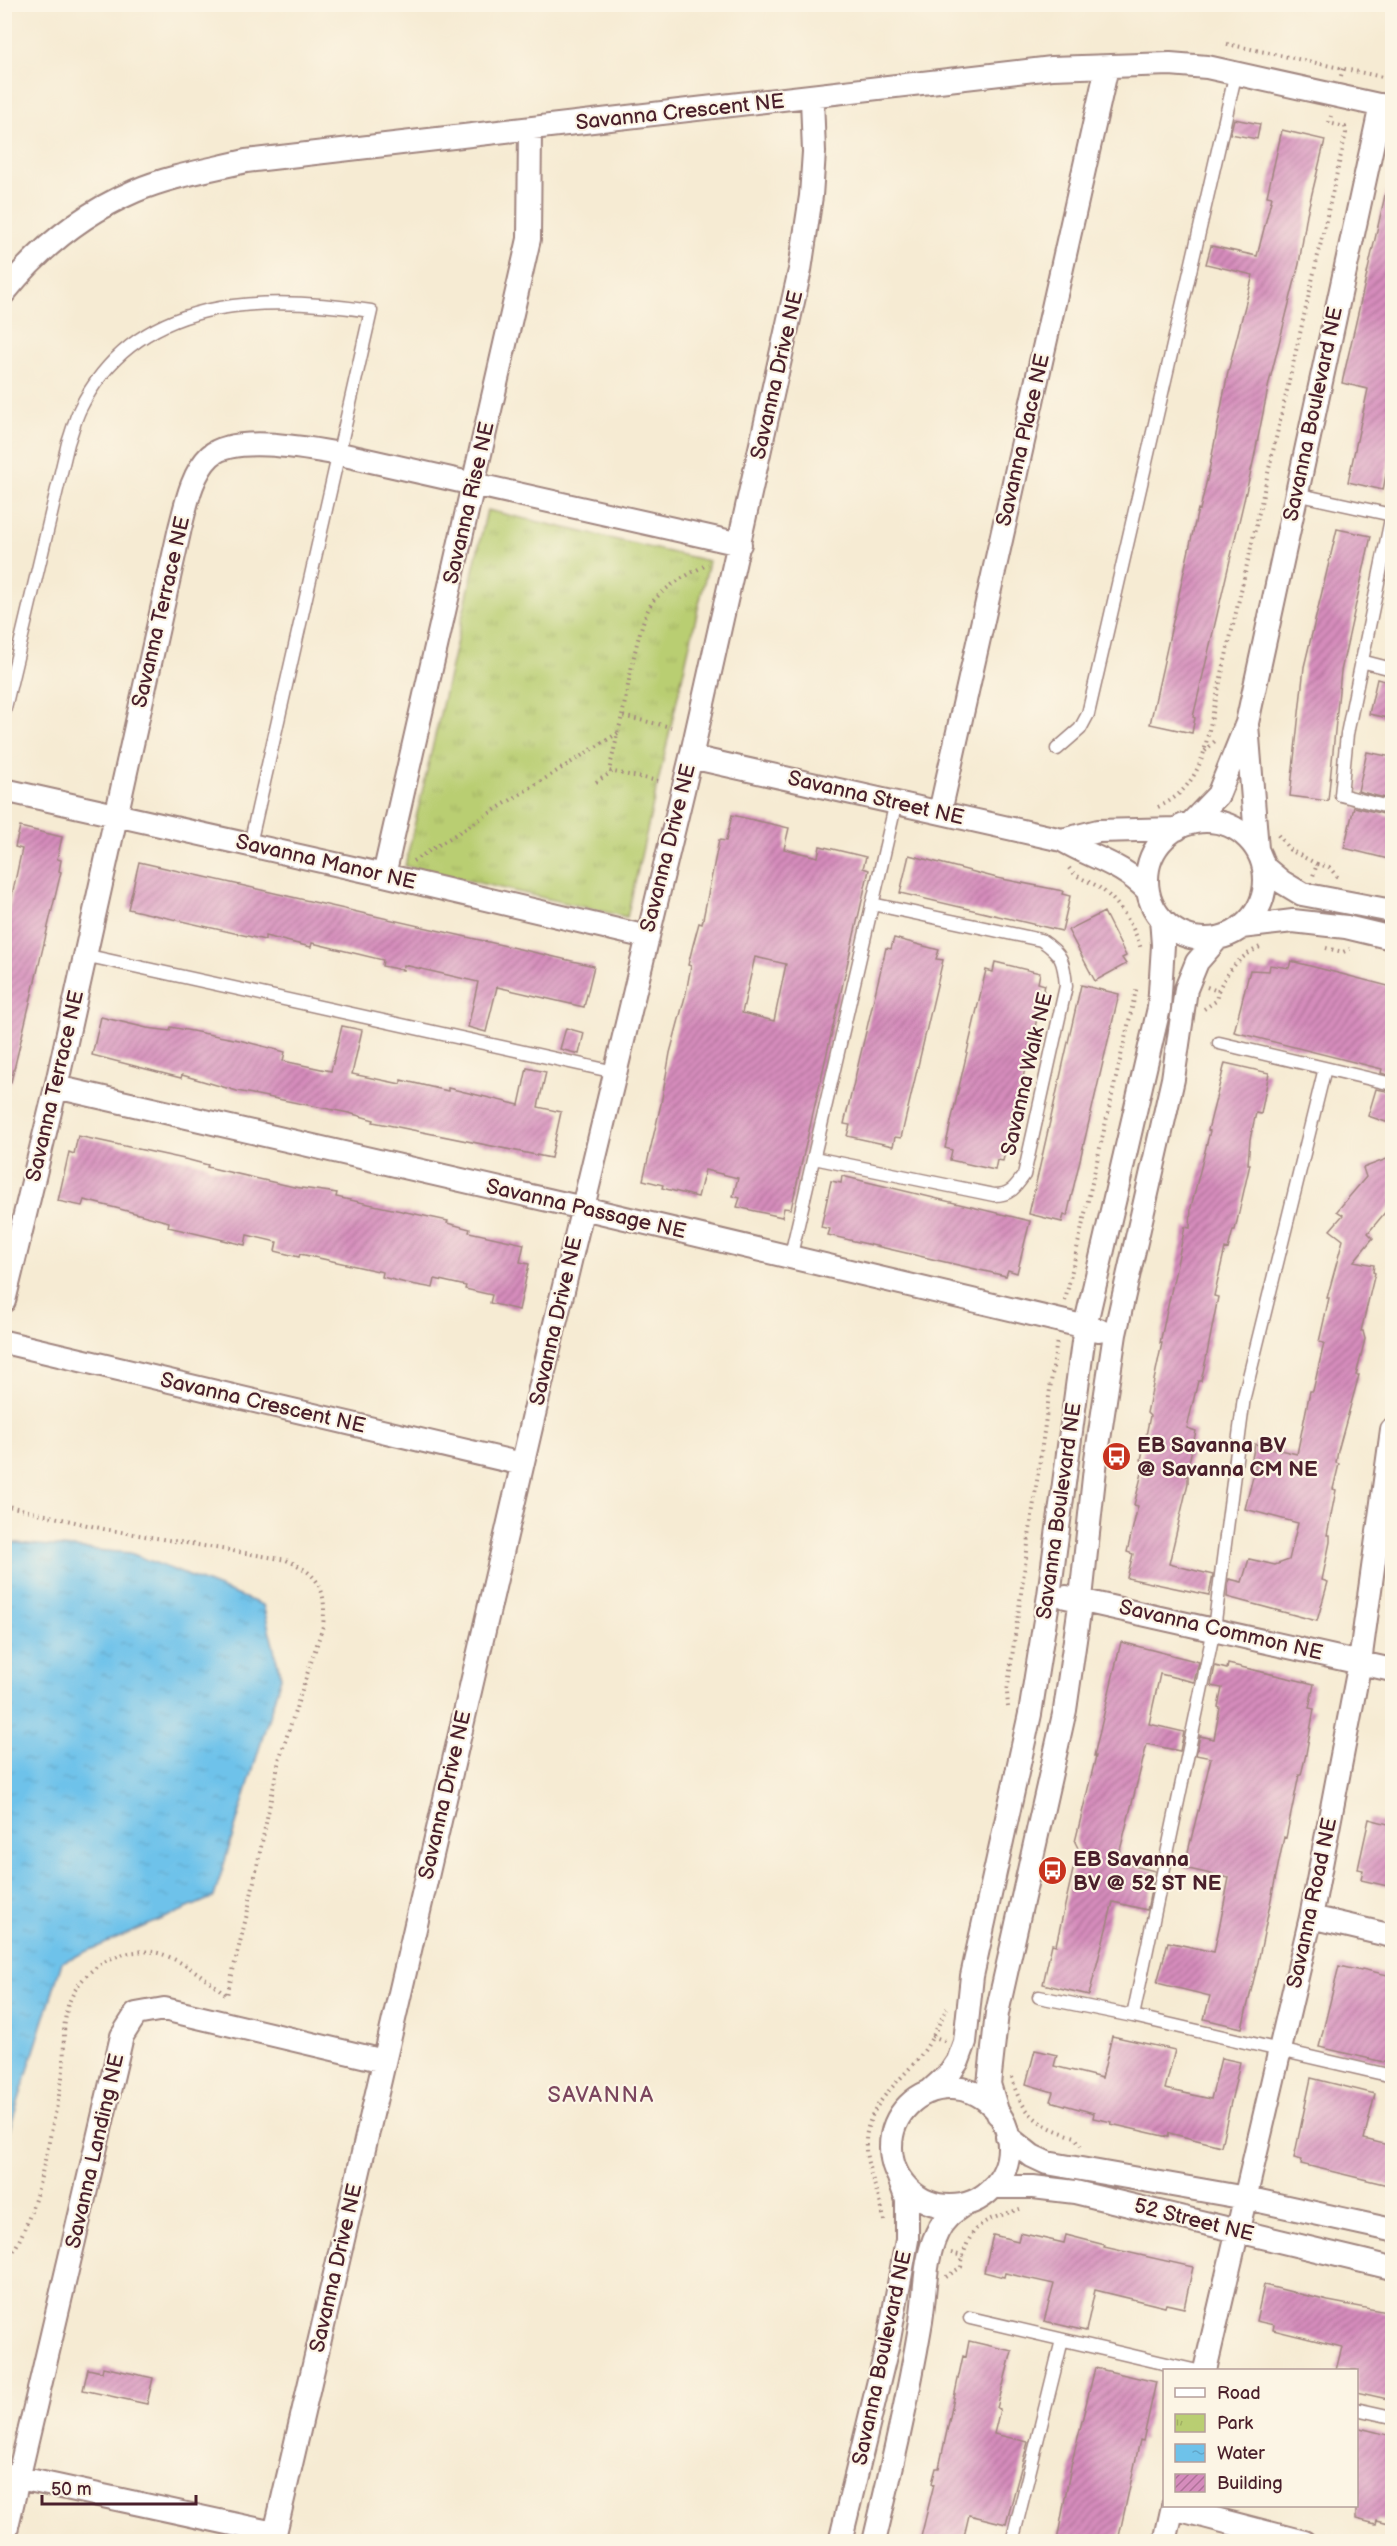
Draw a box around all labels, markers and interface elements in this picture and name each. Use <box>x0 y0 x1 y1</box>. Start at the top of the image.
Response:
street label: Savanna Crescent NE <box>574 89 786 135</box>
street label: Savanna Drive NE <box>745 288 809 462</box>
street label: Savanna Boulevard NE <box>1278 305 1348 523</box>
street label: Savanna Place NE <box>991 351 1055 529</box>
street label: Savanna Rise NE <box>438 420 500 586</box>
street label: Savanna Terrace NE <box>127 514 195 710</box>
street label: Savanna Drive NE <box>635 761 701 935</box>
street label: Savanna Street NE <box>785 766 967 830</box>
street label: Savanna Manor NE <box>233 829 419 895</box>
street label: Savanna Terrace NE <box>21 988 89 1184</box>
street label: Savanna Walk NE <box>996 990 1058 1158</box>
street label: Savanna Passage NE <box>484 1174 688 1244</box>
street label: Savanna Drive NE <box>524 1234 588 1408</box>
street label: Savanna Crescent NE <box>158 1367 368 1439</box>
street label: Savanna Boulevard NE <box>1031 1401 1087 1621</box>
place label: EB Savanna BV @ Savanna CM NE <box>1137 1433 1318 1482</box>
bus stop icon: EB Savanna BV @ Savanna CM NE <box>1100 1441 1132 1473</box>
street label: Savanna Common NE <box>1117 1594 1325 1666</box>
street label: Savanna Drive NE <box>413 1708 477 1882</box>
street label: Savanna Road NE <box>1282 1815 1342 1991</box>
place label: EB Savanna BV @ 52 ST NE <box>1073 1847 1222 1896</box>
bus stop icon: EB Savanna BV @ 52 ST NE <box>1036 1855 1068 1887</box>
street label: Savanna Landing NE <box>60 2051 130 2251</box>
district label: SAVANNA <box>547 2082 655 2109</box>
street label: Savanna Drive NE <box>304 2181 368 2355</box>
street label: 52 Street NE <box>1131 2193 1257 2247</box>
street label: Savanna Boulevard NE <box>847 2249 917 2467</box>
legend <box>1163 2369 1358 2507</box>
text: Road <box>1217 2383 1261 2404</box>
text: Park <box>1217 2413 1253 2434</box>
text: Water <box>1217 2443 1265 2464</box>
scale bar <box>42 2468 196 2506</box>
text: Building <box>1217 2473 1283 2494</box>
text: 50 m <box>51 2479 92 2500</box>

